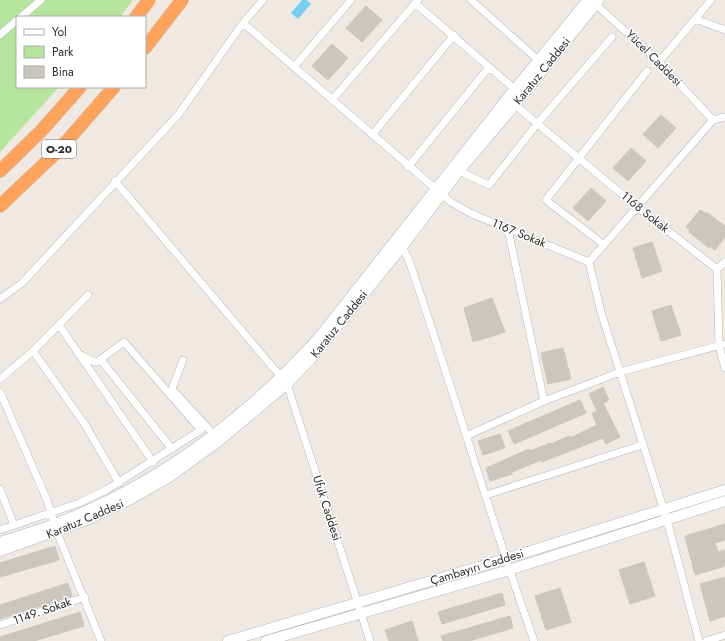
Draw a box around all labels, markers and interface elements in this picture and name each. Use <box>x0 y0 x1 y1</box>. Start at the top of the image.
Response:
legend <box>16 16 146 88</box>
text: Yol <box>52 23 67 41</box>
street label: Yücel Caddesi <box>622 26 686 90</box>
street label: Karatuz Caddesi <box>509 33 575 109</box>
text: Park <box>52 43 74 61</box>
text: Bina <box>52 63 74 81</box>
road number: O-20 <box>42 140 76 158</box>
street label: 1168 Sokak <box>617 187 673 237</box>
street label: 1167 Sokak <box>489 214 549 252</box>
street label: Karatuz Caddesi <box>306 286 372 362</box>
street label: Ufuk Caddesi <box>308 473 346 543</box>
street label: Karatuz Caddesi <box>43 495 127 543</box>
street label: Çambayırı Caddesi <box>428 544 526 590</box>
street label: 1149. Sokak <box>10 592 74 629</box>

